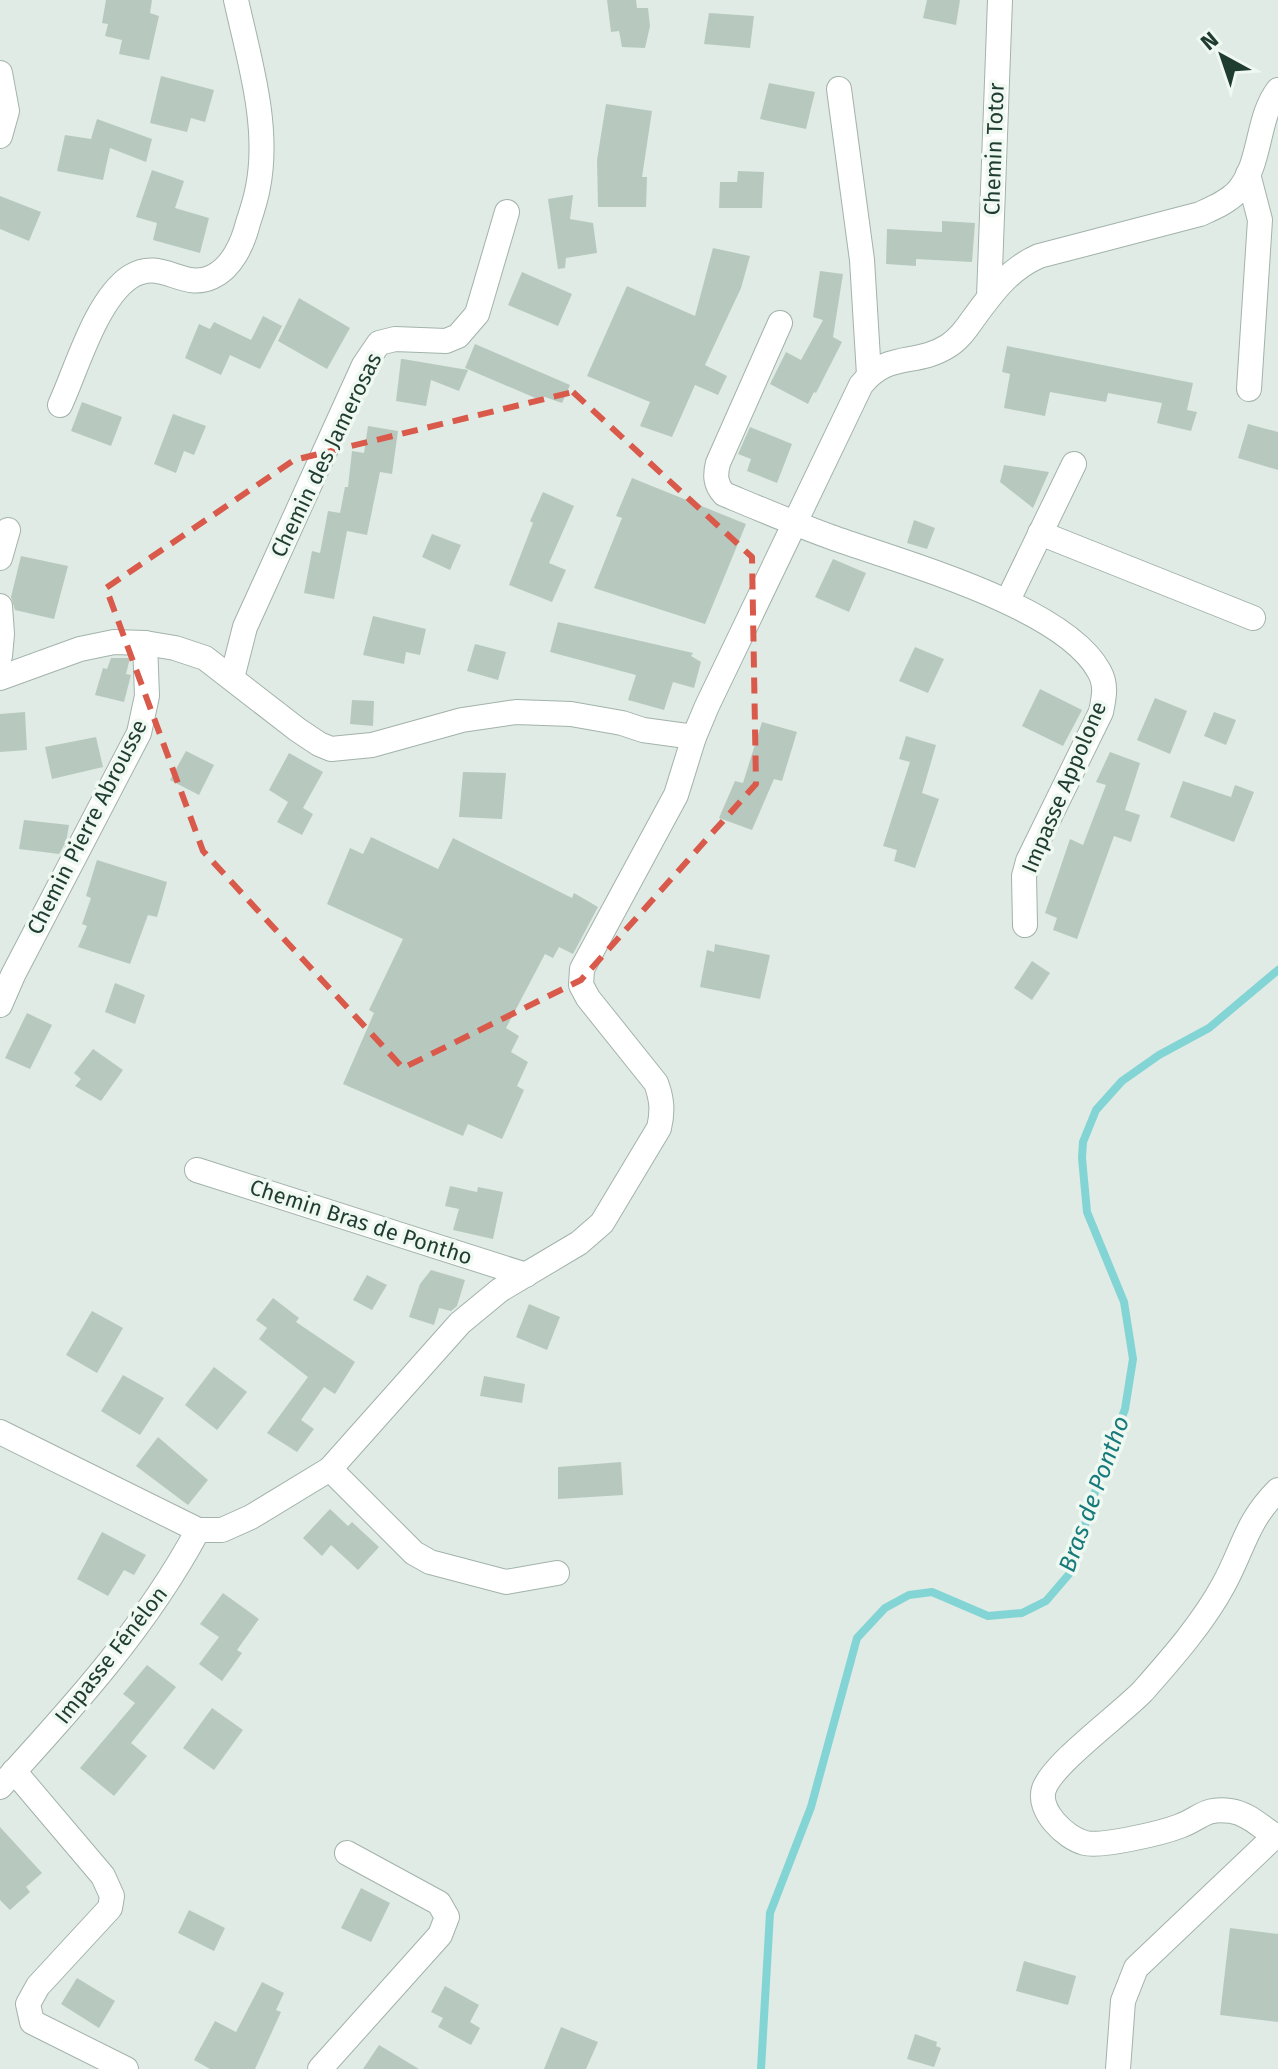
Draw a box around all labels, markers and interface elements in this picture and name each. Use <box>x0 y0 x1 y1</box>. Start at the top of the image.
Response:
north arrow <box>1182 16 1262 96</box>
text: N <box>1195 26 1224 56</box>
street label: Chemin Totor <box>978 82 1010 216</box>
street label: Chemin des Jamerosas <box>265 348 387 562</box>
street label: Impasse Appolone <box>1016 697 1112 877</box>
street label: Chemin Pierre Abrousse <box>21 715 153 939</box>
street label: Chemin Bras de Pontho <box>246 1173 476 1271</box>
water label: Bras de Pontho <box>1053 1412 1135 1576</box>
street label: Impasse Fénélon <box>49 1581 173 1729</box>

